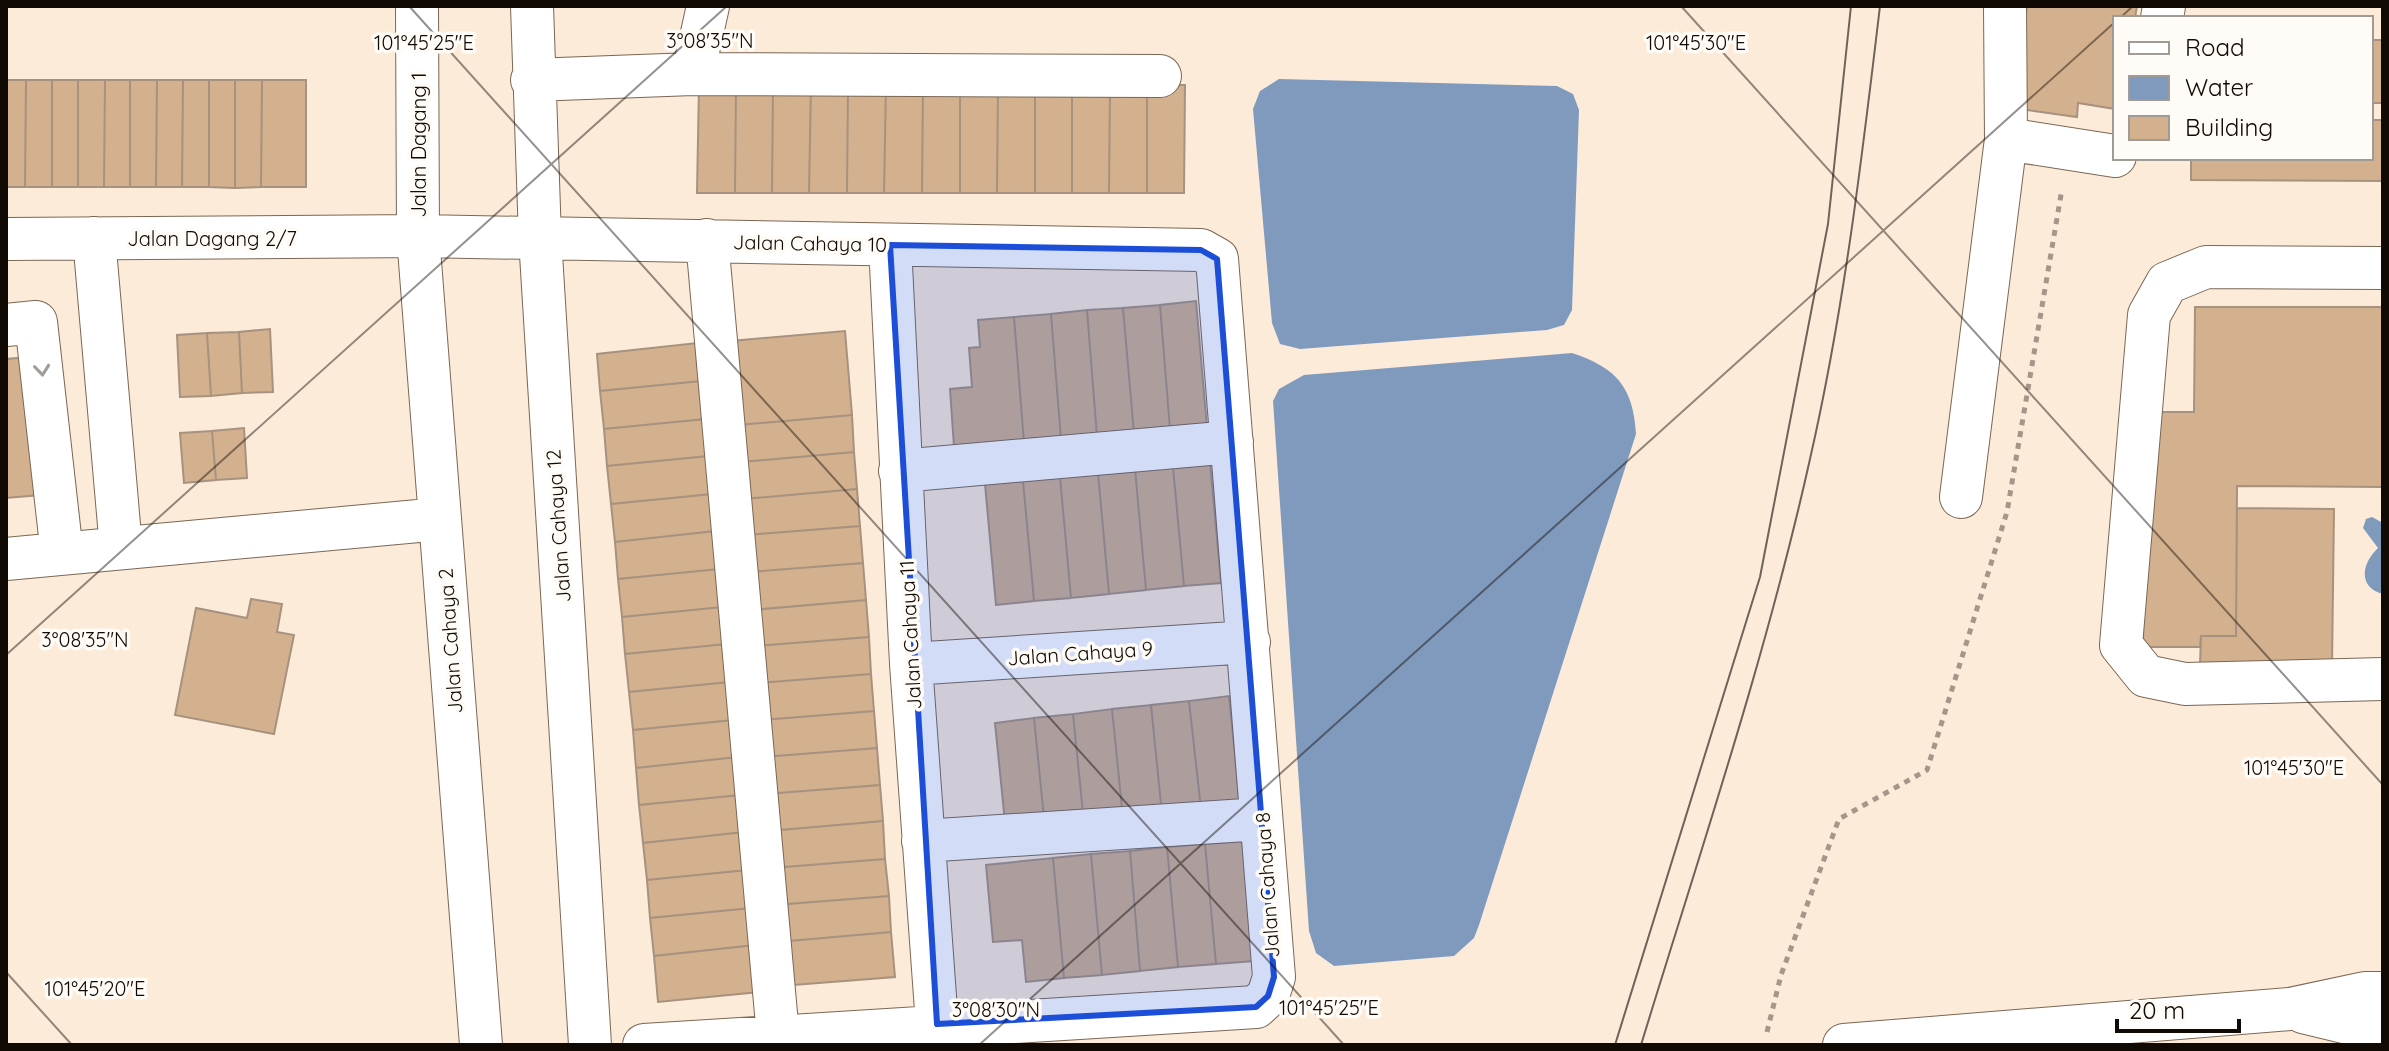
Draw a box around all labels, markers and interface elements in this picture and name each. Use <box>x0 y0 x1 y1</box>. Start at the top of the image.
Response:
legend <box>2113 16 2373 160</box>
text: 3°08'35"N <box>666 28 754 53</box>
text: 101°45'25"E <box>374 30 474 55</box>
text: 101°45'30"E <box>1646 30 1746 55</box>
text: Road <box>2185 32 2245 62</box>
street label: Jalan Dagang 1 <box>406 72 431 218</box>
text: Water <box>2185 72 2253 102</box>
text: Building <box>2185 112 2273 142</box>
street label: Jalan Dagang 2/7 <box>127 226 297 251</box>
street label: Jalan Cahaya 10 <box>733 229 887 257</box>
one-way arrow <box>33 364 50 377</box>
street label: Jalan Cahaya 12 <box>540 449 576 603</box>
street label: Jalan Cahaya 11 <box>894 560 926 710</box>
street label: Jalan Cahaya 2 <box>432 567 468 715</box>
text: 3°08'35"N <box>41 627 129 652</box>
street label: Jalan Cahaya 9 <box>1006 635 1154 671</box>
text: 101°45'30"E <box>2244 755 2344 780</box>
street label: Jalan Cahaya 8 <box>1249 811 1285 959</box>
text: 101°45'20"E <box>45 976 145 1001</box>
scale bar <box>2117 983 2239 1033</box>
text: 101°45'25"E <box>1279 995 1379 1020</box>
text: 20 m <box>2129 995 2185 1025</box>
text: 3°08'30"N <box>952 997 1040 1022</box>

